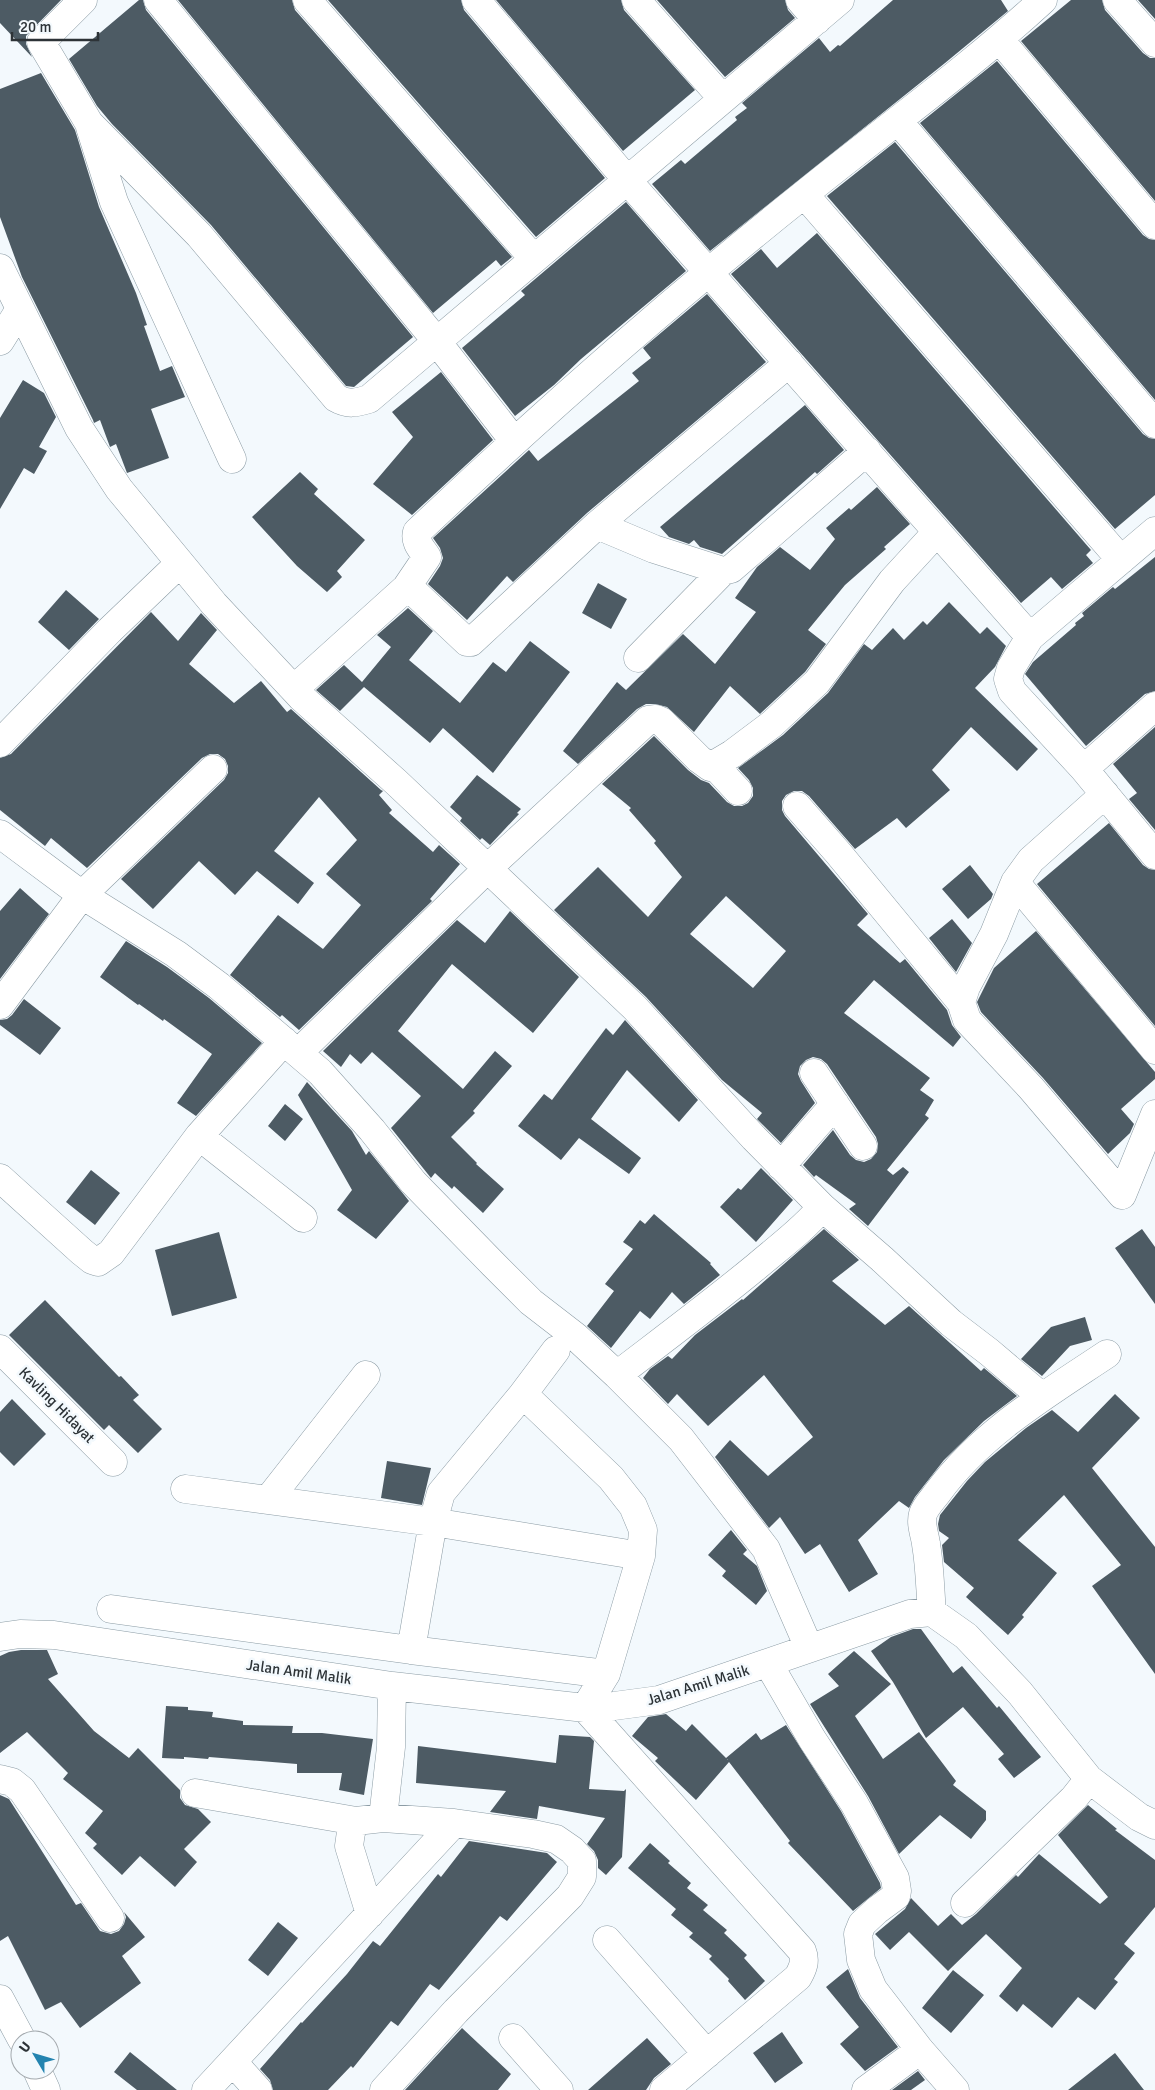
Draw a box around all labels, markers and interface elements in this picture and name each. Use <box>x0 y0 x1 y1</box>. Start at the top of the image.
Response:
scale bar <box>12 10 99 42</box>
text: 20 m <box>20 18 51 36</box>
street label: Kavling Hidayat <box>15 1363 99 1447</box>
street label: Jalan Amil Malik <box>245 1656 353 1688</box>
street label: Jalan Amil Malik <box>645 1661 752 1709</box>
north arrow <box>10 2030 60 2080</box>
text: U <box>16 2038 35 2056</box>

